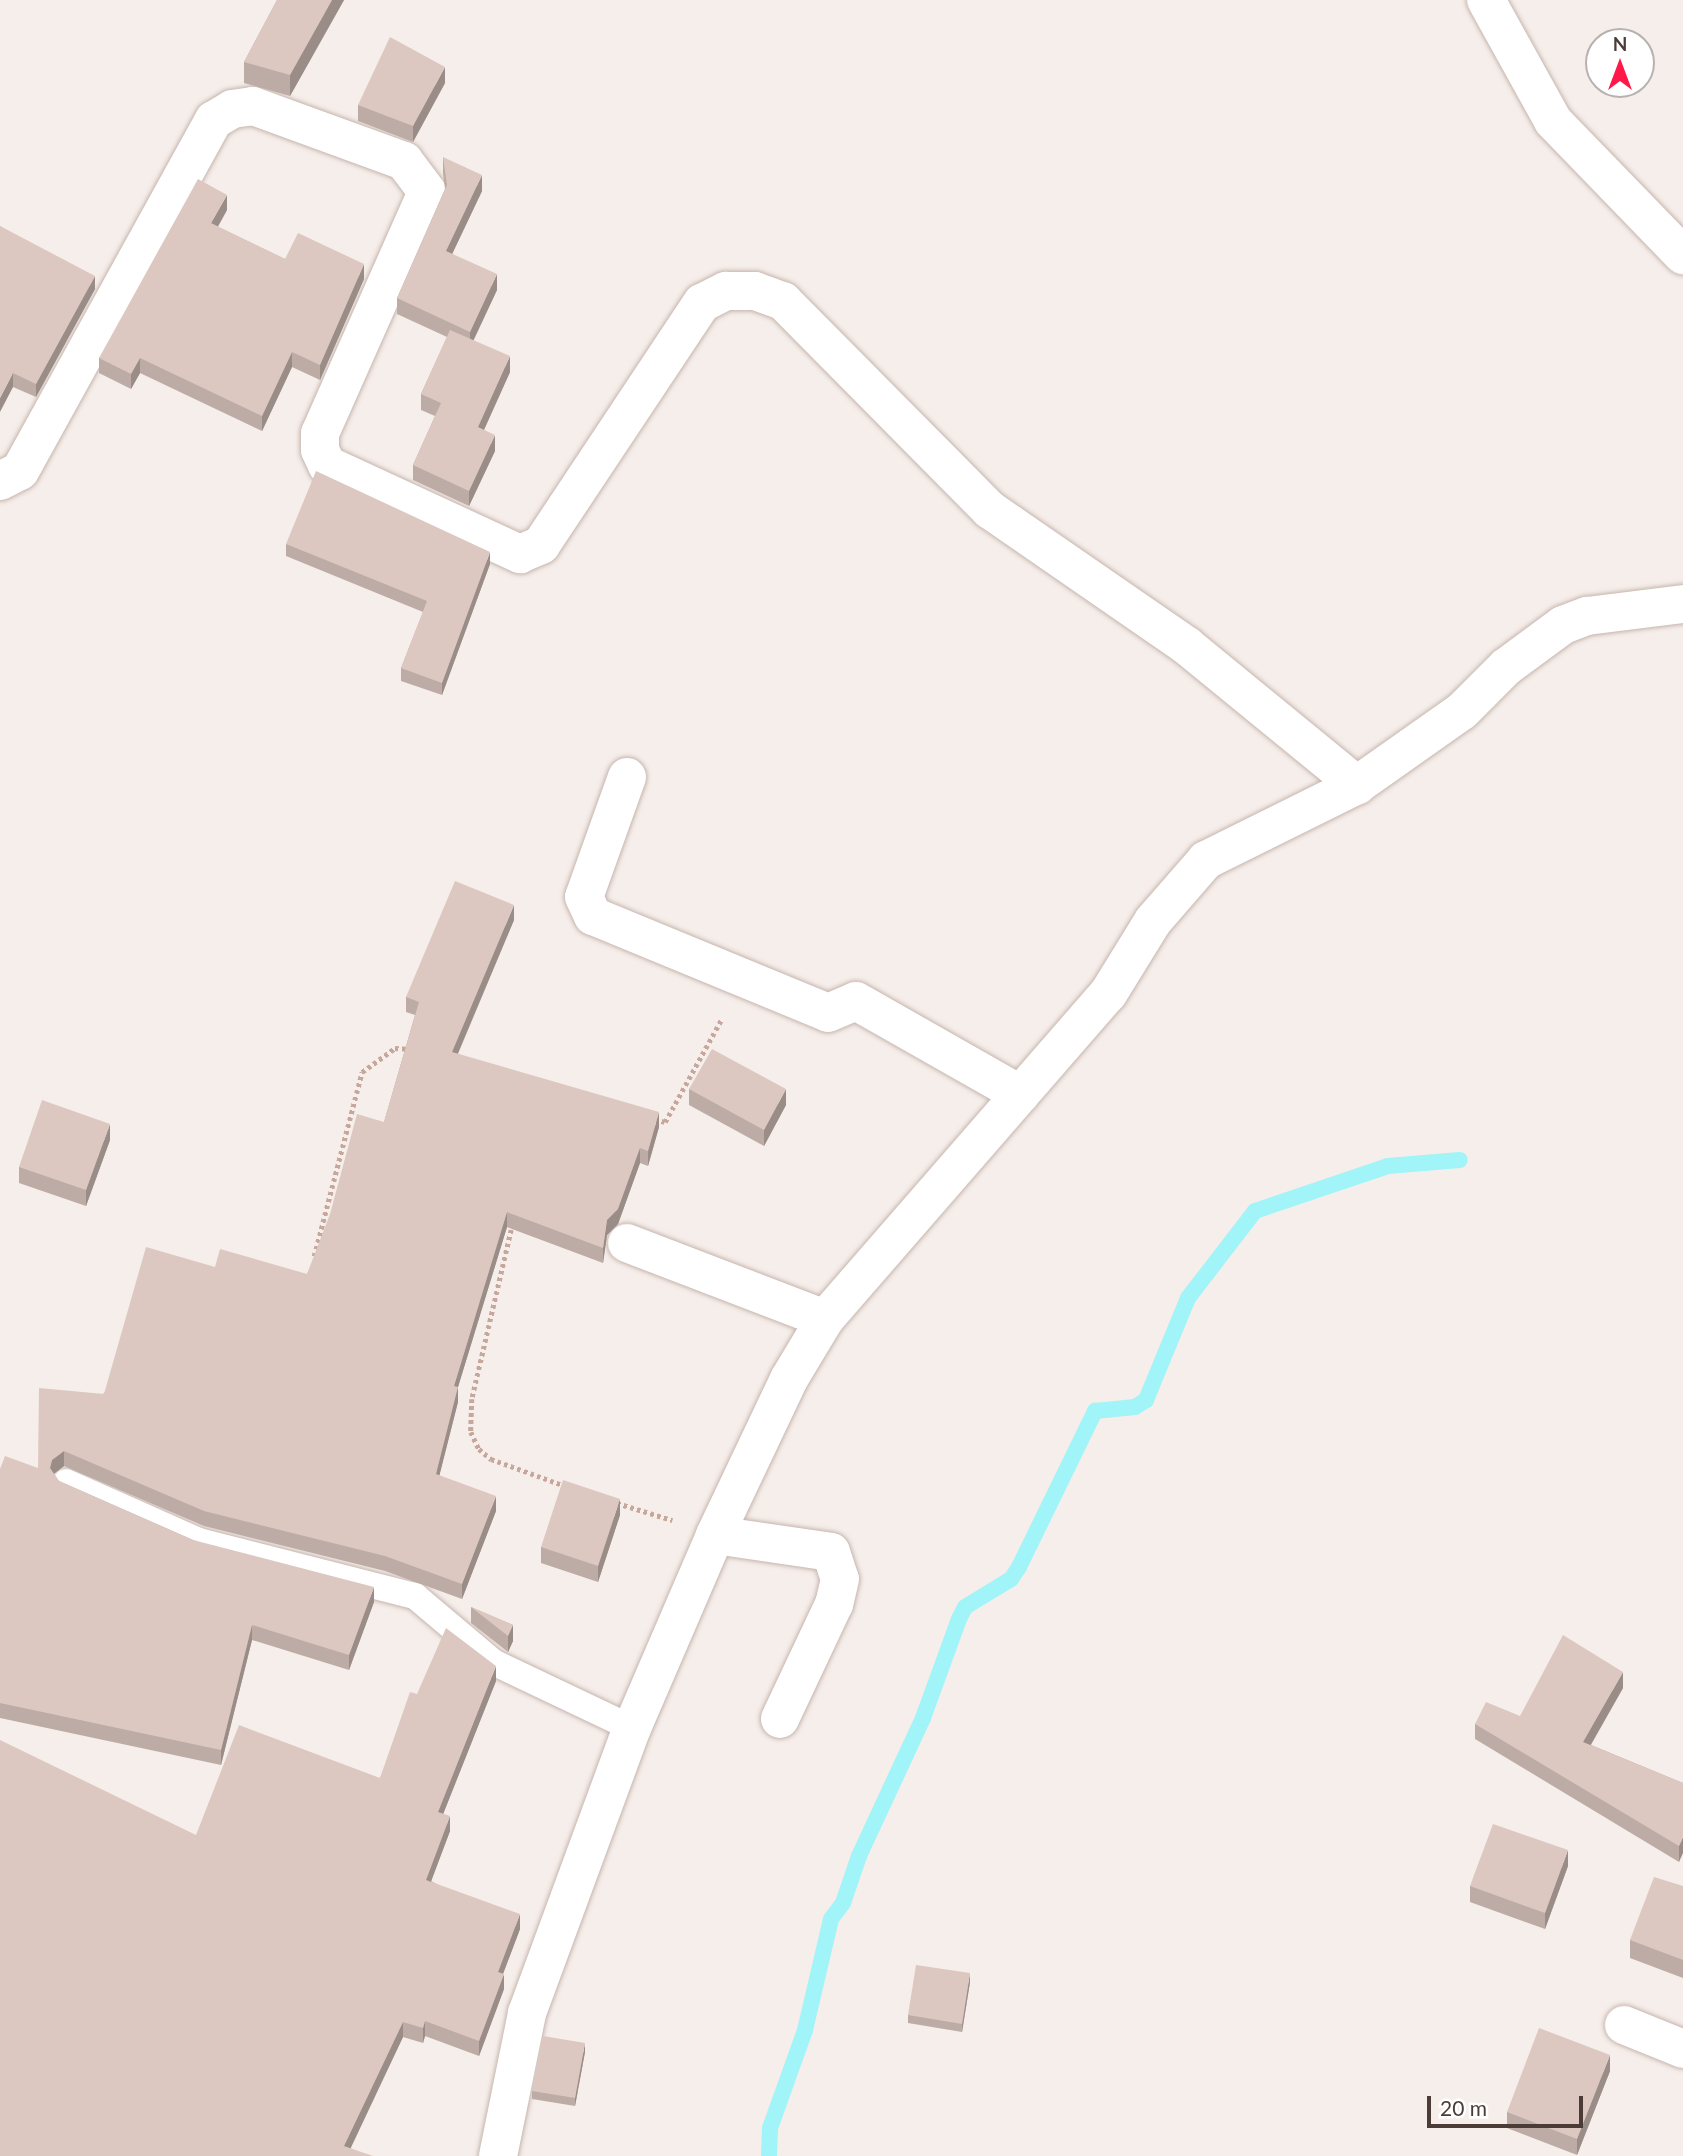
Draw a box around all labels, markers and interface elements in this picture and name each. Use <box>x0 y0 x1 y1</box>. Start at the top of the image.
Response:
north arrow <box>1585 28 1655 98</box>
text: N <box>1613 32 1627 55</box>
scale bar <box>1431 2082 1587 2126</box>
text: 20 m <box>1440 2095 1487 2120</box>

